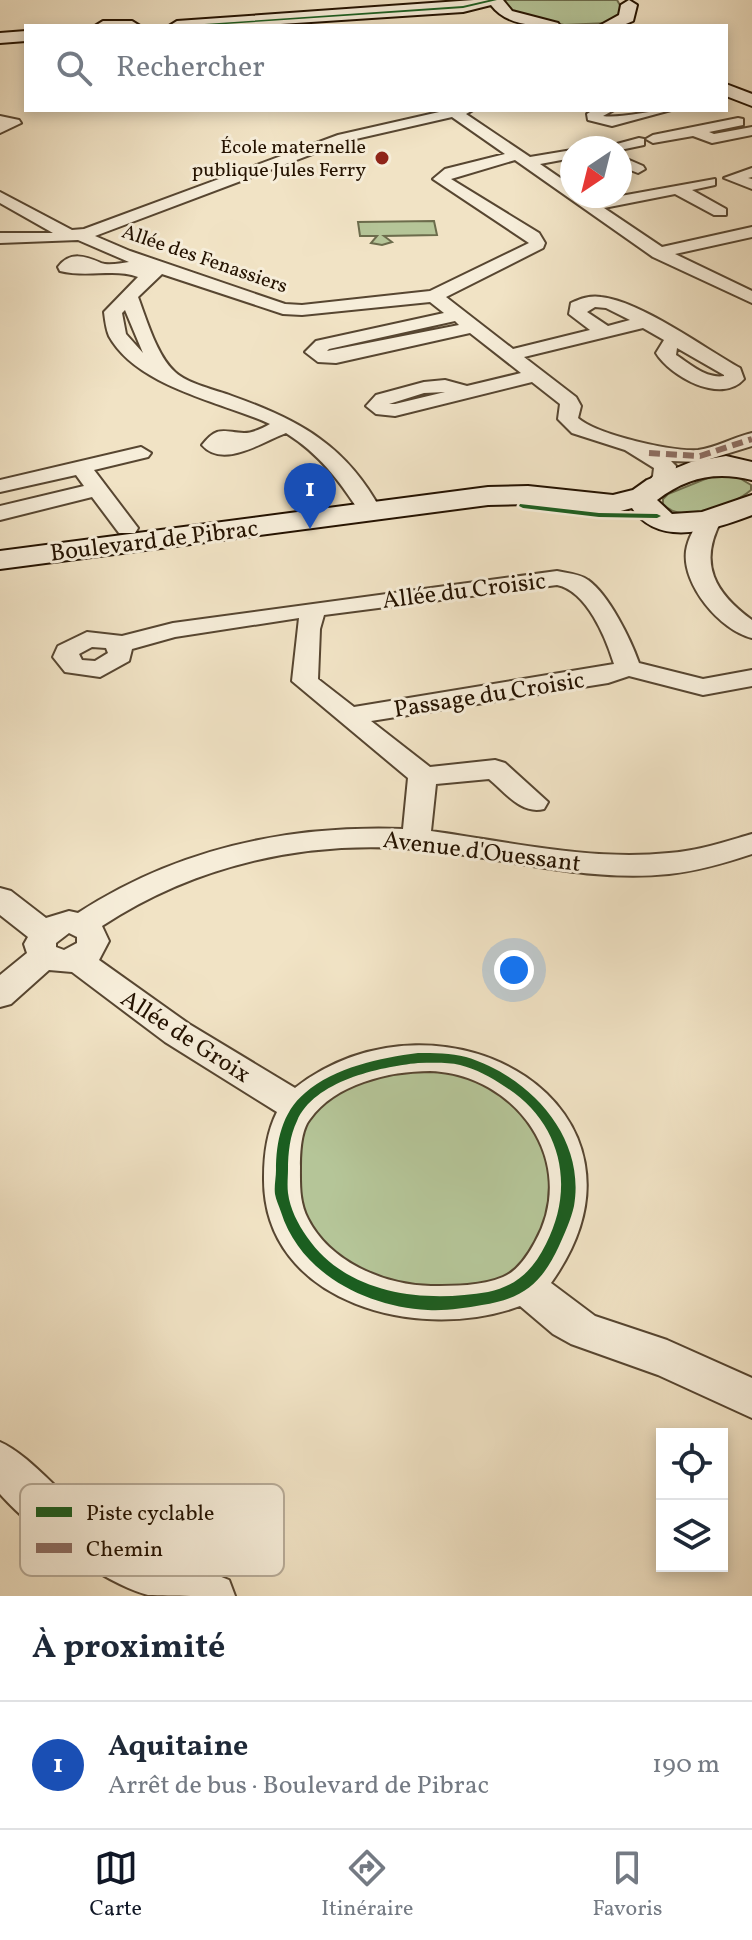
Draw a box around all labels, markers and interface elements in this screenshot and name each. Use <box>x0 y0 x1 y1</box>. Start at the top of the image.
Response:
search box <box>24 24 728 112</box>
icon: search <box>52 46 96 90</box>
text: Rechercher <box>116 47 265 89</box>
place label: École maternelle publique Jules Ferry <box>192 134 366 185</box>
north arrow <box>560 136 632 208</box>
marker: École maternelle publique Jules Ferry <box>373 149 391 167</box>
street label: Allée des Fenassiers <box>118 218 291 301</box>
pin: 1 <box>284 463 336 529</box>
street label: Boulevard de Pibrac <box>48 512 260 572</box>
street label: Allée du Croisic <box>380 565 548 619</box>
street label: Passage du Croisic <box>392 664 587 728</box>
street label: Avenue d'Ouessant <box>381 824 583 882</box>
your location <box>494 950 534 990</box>
street label: Allée de Groix <box>113 983 256 1092</box>
map controls <box>656 1428 728 1572</box>
button: locate <box>656 1428 728 1500</box>
legend <box>20 1484 284 1576</box>
text: Piste cyclable <box>86 1499 214 1530</box>
button: layers <box>656 1500 728 1572</box>
text: Chemin <box>86 1535 163 1566</box>
text: À proximité <box>32 1625 225 1672</box>
text: Aquitaine <box>108 1726 248 1768</box>
text: 1 <box>53 1747 63 1783</box>
text: 190 m <box>652 1747 720 1783</box>
text: Arrêt de bus · Boulevard de Pibrac <box>108 1768 489 1804</box>
tab: Carte <box>90 1846 142 1925</box>
tab: Itinéraire <box>321 1846 413 1925</box>
tab: Favoris <box>593 1846 662 1925</box>

